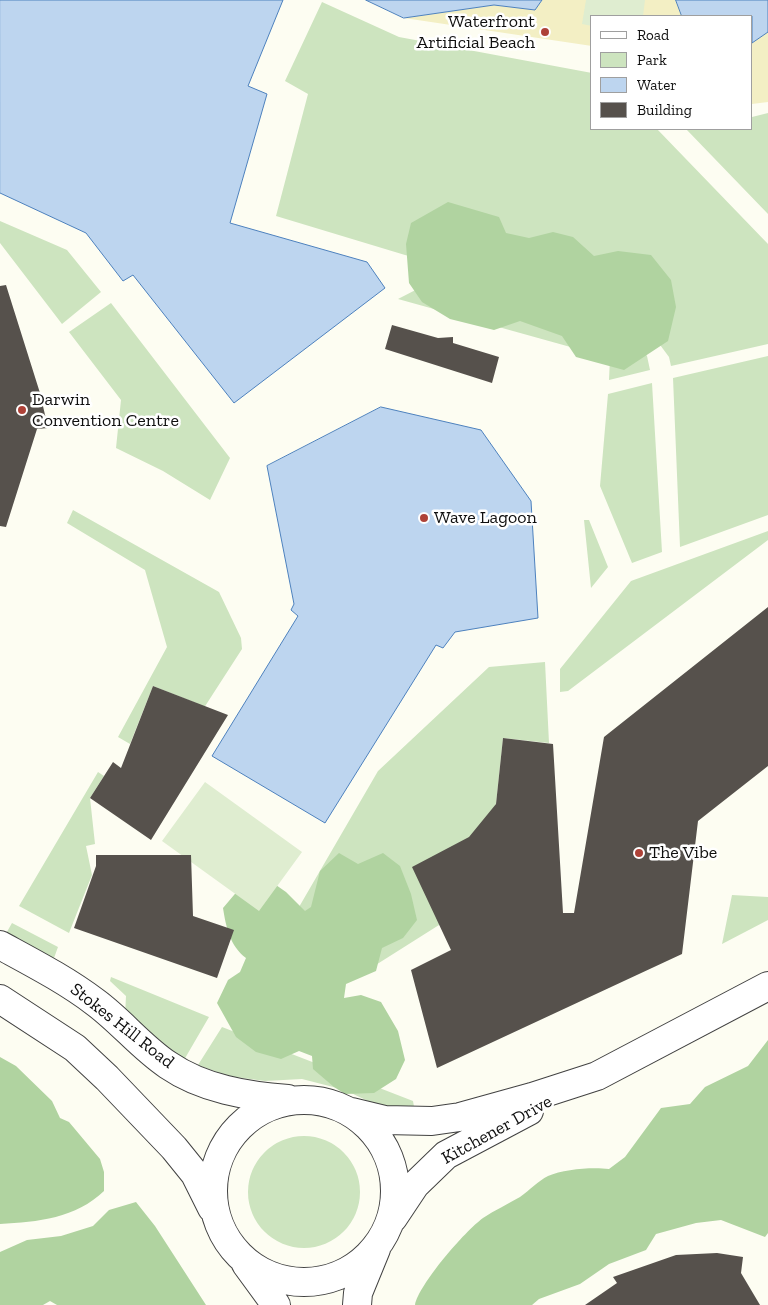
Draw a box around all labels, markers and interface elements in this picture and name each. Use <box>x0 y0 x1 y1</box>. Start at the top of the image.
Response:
place label: Waterfront Artificial Beach <box>416 11 535 54</box>
legend <box>590 15 753 130</box>
marker: Waterfront Artificial Beach <box>539 26 551 38</box>
text: Road <box>637 26 669 44</box>
text: Park <box>637 51 667 69</box>
text: Water <box>637 76 677 94</box>
text: Building <box>637 101 692 119</box>
place label: Darwin Convention Centre <box>32 389 179 432</box>
marker: Darwin Convention Centre <box>16 404 28 416</box>
place label: Wave Lagoon <box>434 507 537 529</box>
marker: Wave Lagoon <box>418 512 430 524</box>
place label: The Vibe <box>649 842 717 864</box>
marker: The Vibe <box>633 847 645 859</box>
street label: Stokes Hill Road <box>66 979 178 1073</box>
street label: Kitchener Drive <box>438 1091 556 1169</box>

